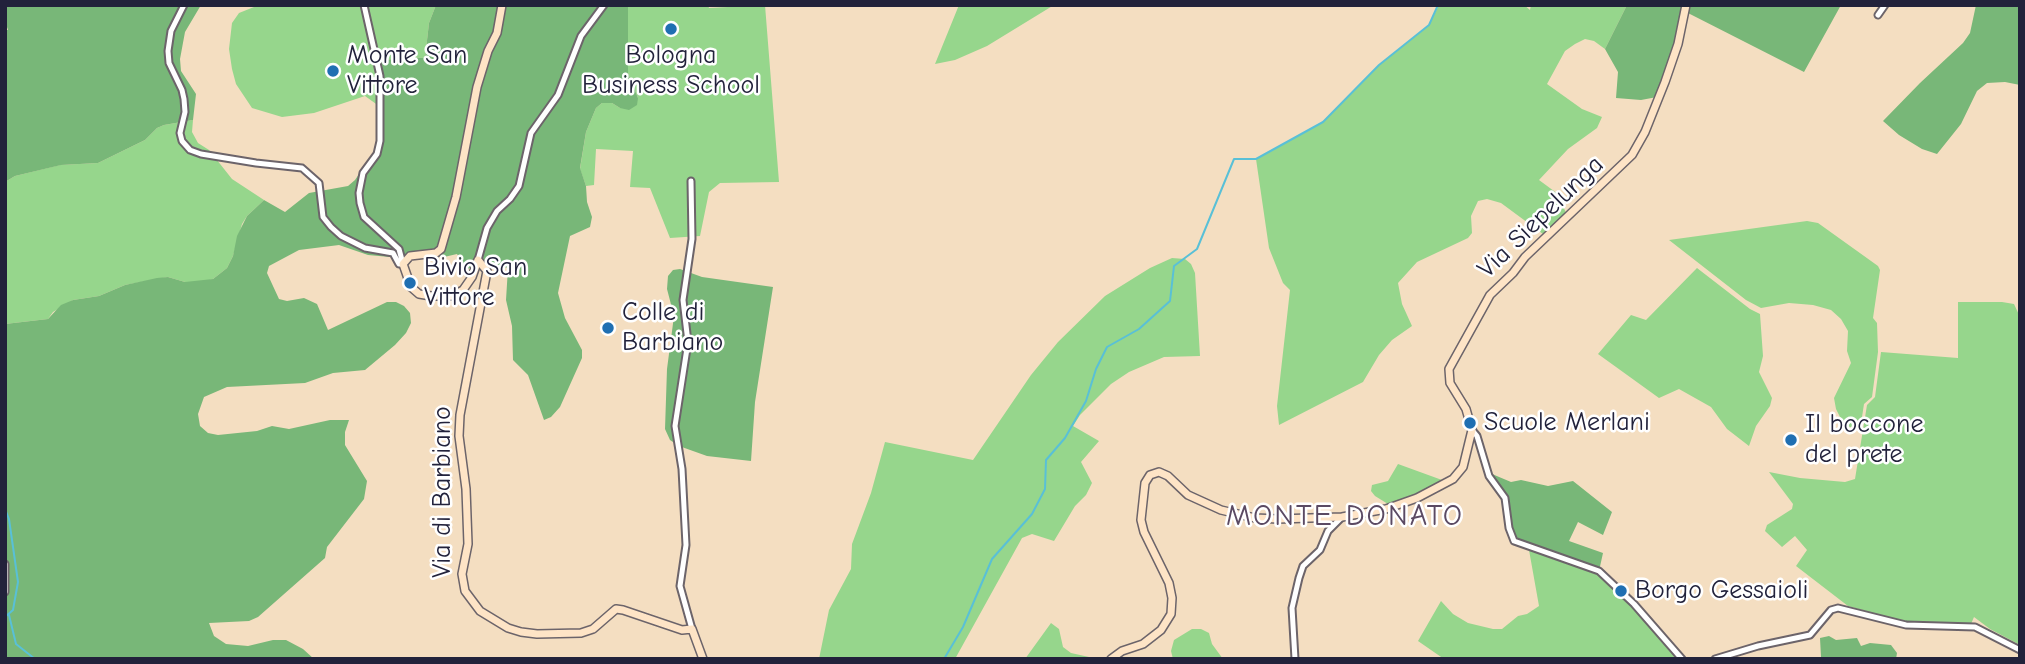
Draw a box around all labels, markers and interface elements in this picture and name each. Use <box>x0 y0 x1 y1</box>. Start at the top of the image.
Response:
marker: Bologna Business School <box>663 21 679 37</box>
place label: Monte San Vittore <box>347 40 467 102</box>
place label: Bologna Business School <box>582 40 760 102</box>
marker: Monte San Vittore <box>325 63 341 79</box>
street label: Via Siepelunga <box>1472 149 1610 285</box>
place label: Bivio San Vittore <box>424 252 527 314</box>
marker: Bivio San Vittore <box>402 275 418 291</box>
place label: Colle di Barbiano <box>622 297 723 358</box>
marker: Colle di Barbiano <box>600 320 616 336</box>
street label: Via di Barbiano <box>427 406 459 578</box>
place label: Scuole Merlani <box>1484 407 1650 439</box>
place label: Il boccone del prete <box>1805 409 1923 471</box>
marker: Scuole Merlani <box>1462 415 1478 431</box>
marker: Il boccone del prete <box>1783 432 1799 448</box>
district label: MONTE DONATO <box>1227 499 1463 535</box>
place label: Borgo Gessaioli <box>1635 575 1808 607</box>
marker: Borgo Gessaioli <box>1613 583 1629 599</box>

